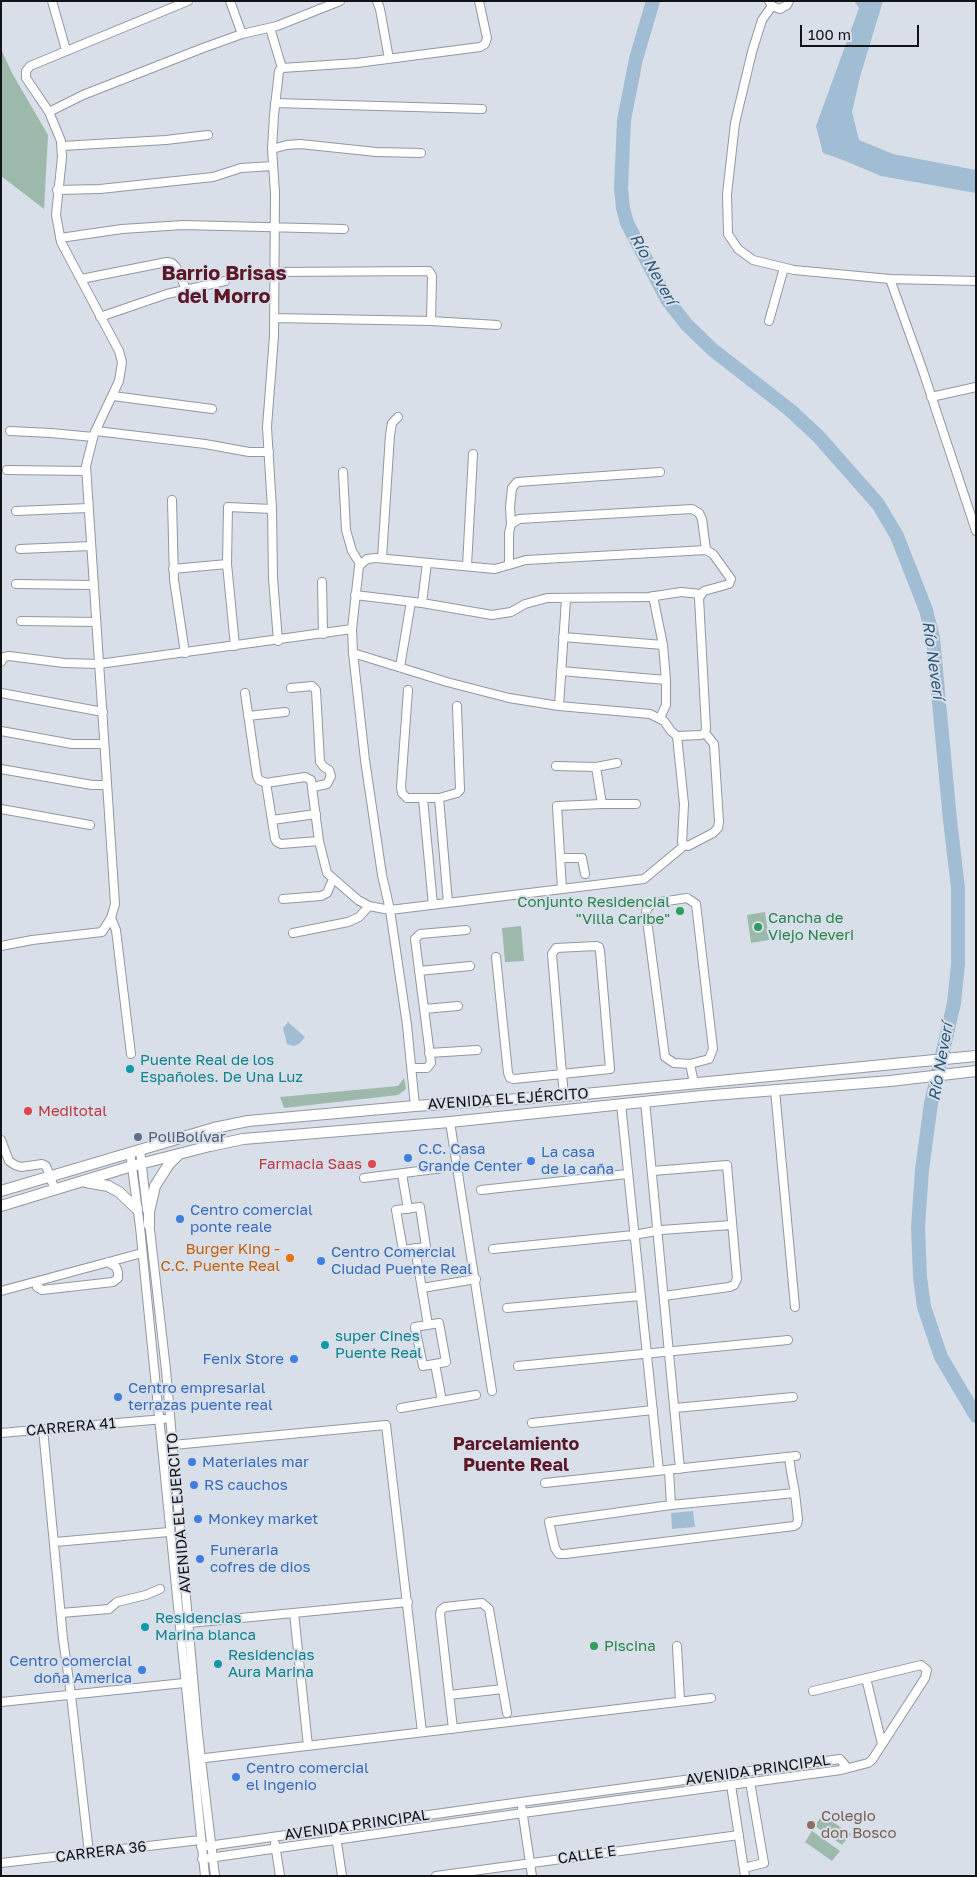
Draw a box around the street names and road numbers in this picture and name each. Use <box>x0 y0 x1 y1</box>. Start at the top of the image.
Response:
street label: AVENIDA EL EJÉRCITO <box>427 1084 589 1114</box>
street label: CARRERA 41 <box>25 1414 117 1440</box>
street label: AVENIDA EL EJERCITO <box>163 1432 195 1594</box>
street label: AVENIDA PRINCIPAL <box>684 1751 832 1789</box>
street label: AVENIDA PRINCIPAL <box>283 1806 431 1844</box>
street label: CARRERA 36 <box>55 1838 147 1866</box>
street label: CALLE E <box>556 1842 618 1868</box>

